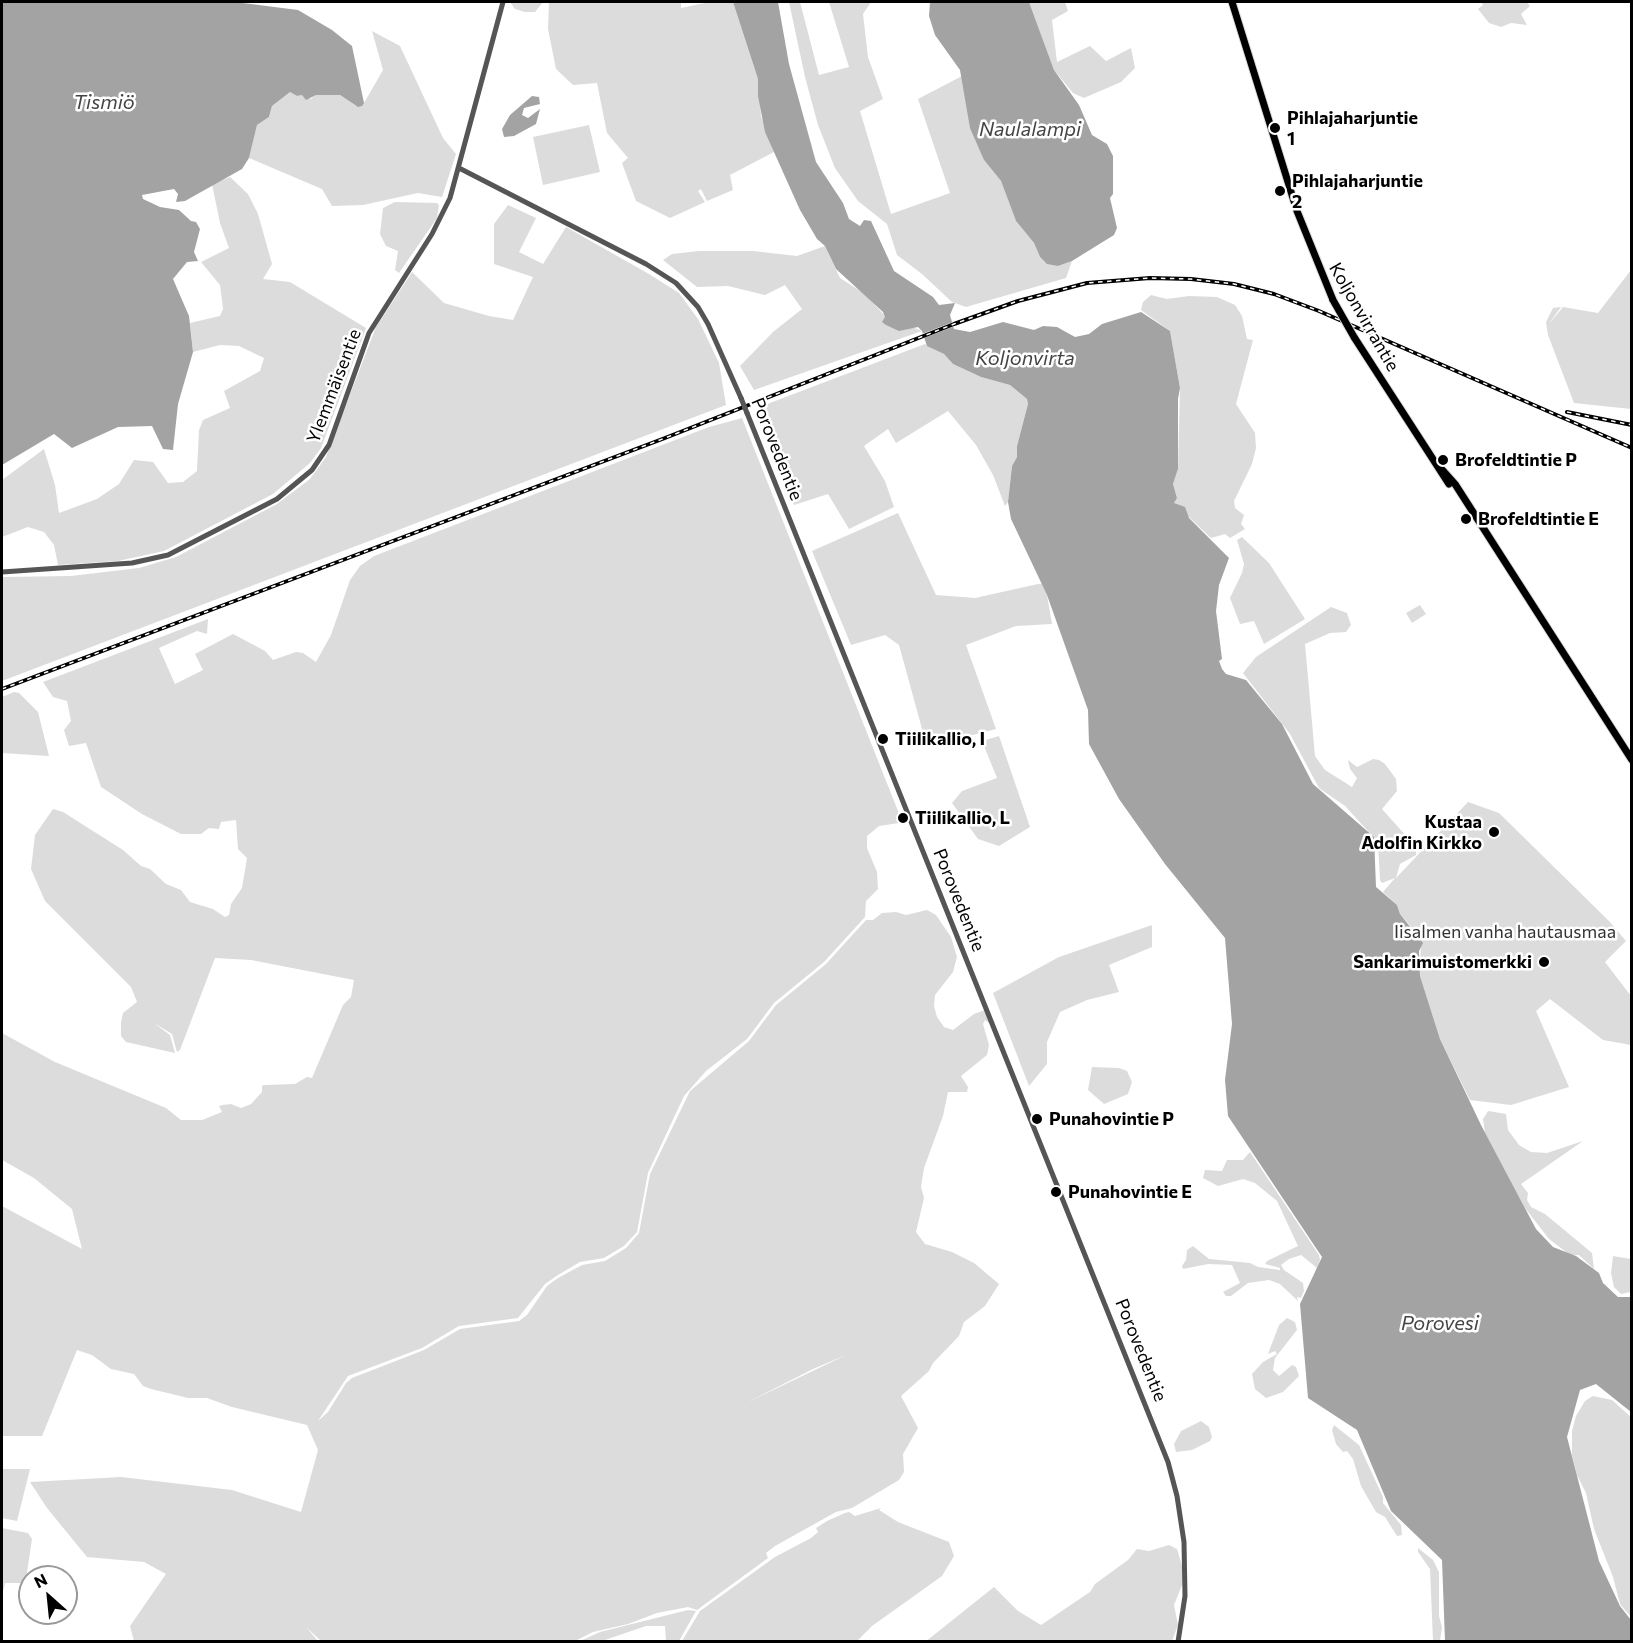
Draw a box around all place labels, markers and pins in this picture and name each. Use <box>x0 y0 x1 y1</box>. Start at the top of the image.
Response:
place label: Pihlajaharjuntie 1 <box>1287 107 1418 150</box>
marker: Pihlajaharjuntie 1 <box>1268 121 1282 135</box>
place label: Pihlajaharjuntie 2 <box>1292 170 1423 213</box>
marker: Pihlajaharjuntie 2 <box>1273 184 1287 198</box>
place label: Brofeldtintie P <box>1455 449 1577 471</box>
marker: Brofeldtintie P <box>1436 453 1450 467</box>
place label: Brofeldtintie E <box>1478 508 1599 530</box>
marker: Brofeldtintie E <box>1459 512 1473 526</box>
place label: Tiilikallio, I <box>895 728 985 750</box>
marker: Tiilikallio, I <box>876 732 890 746</box>
place label: Tiilikallio, L <box>915 807 1010 829</box>
marker: Tiilikallio, L <box>896 811 910 825</box>
place label: Kustaa Adolfin Kirkko <box>1361 811 1482 854</box>
marker: Kustaa Adolfin Kirkko <box>1487 825 1501 839</box>
place label: Sankarimuistomerkki <box>1353 951 1532 973</box>
marker: Sankarimuistomerkki <box>1537 955 1551 969</box>
place label: Punahovintie P <box>1049 1108 1174 1130</box>
marker: Punahovintie P <box>1030 1112 1044 1126</box>
place label: Punahovintie E <box>1068 1181 1192 1203</box>
marker: Punahovintie E <box>1049 1185 1063 1199</box>

